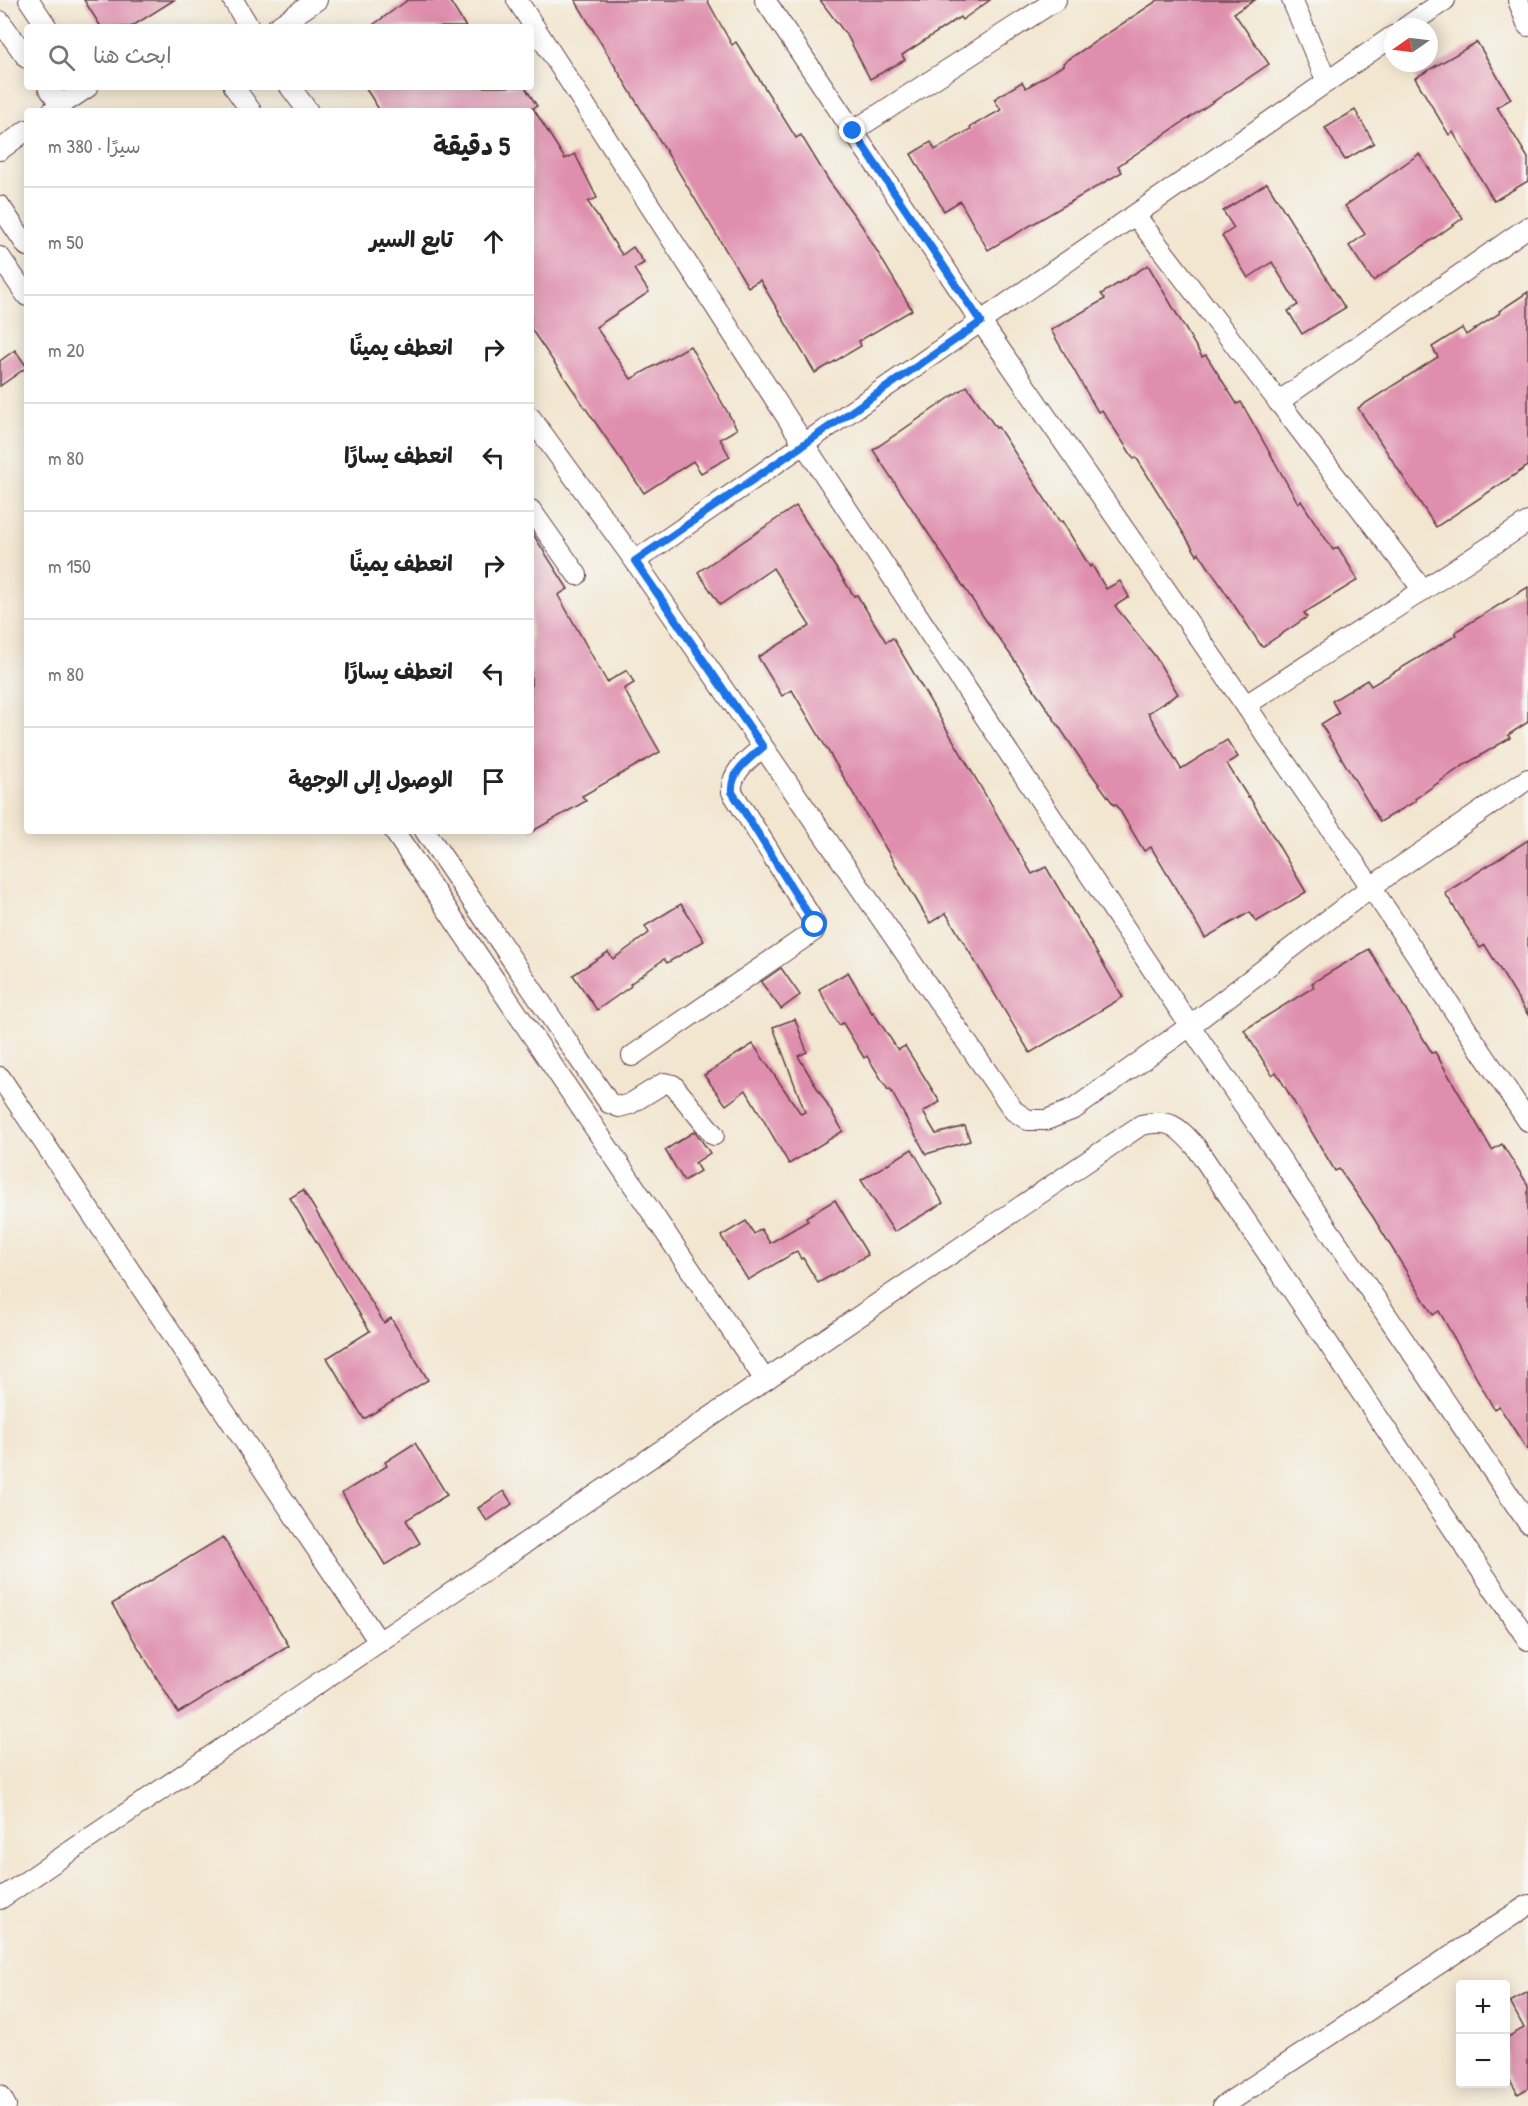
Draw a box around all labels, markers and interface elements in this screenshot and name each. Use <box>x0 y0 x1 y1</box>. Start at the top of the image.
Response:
north arrow <box>1384 18 1438 72</box>
search box <box>24 24 534 90</box>
text: ابحث هنا <box>93 40 172 70</box>
icon: search <box>45 41 78 74</box>
route end <box>839 117 865 143</box>
text: 5 دقيقة <box>433 128 510 163</box>
text: سيرًا · 380 m <box>48 132 141 159</box>
text: تابع السير <box>370 224 453 254</box>
icon: ahead <box>477 225 510 258</box>
text: 50 m <box>48 228 84 255</box>
text: انعطف يمينًا <box>350 332 453 362</box>
icon: right <box>477 333 510 366</box>
text: 20 m <box>48 336 85 363</box>
text: انعطف يسارًا <box>344 440 453 470</box>
icon: left <box>477 441 510 474</box>
text: 80 m <box>48 444 84 471</box>
text: انعطف يمينًا <box>350 548 453 578</box>
icon: right <box>477 549 510 582</box>
text: 150 m <box>48 552 91 579</box>
text: انعطف يسارًا <box>344 656 453 686</box>
icon: left <box>477 657 510 690</box>
text: 80 m <box>48 660 84 687</box>
text: الوصول إلى الوجهة <box>288 764 453 794</box>
icon: arrive <box>477 765 510 798</box>
route start <box>801 911 827 937</box>
map controls <box>1456 1980 1510 2088</box>
button: + <box>1456 1980 1510 2034</box>
button: − <box>1456 2034 1510 2088</box>

